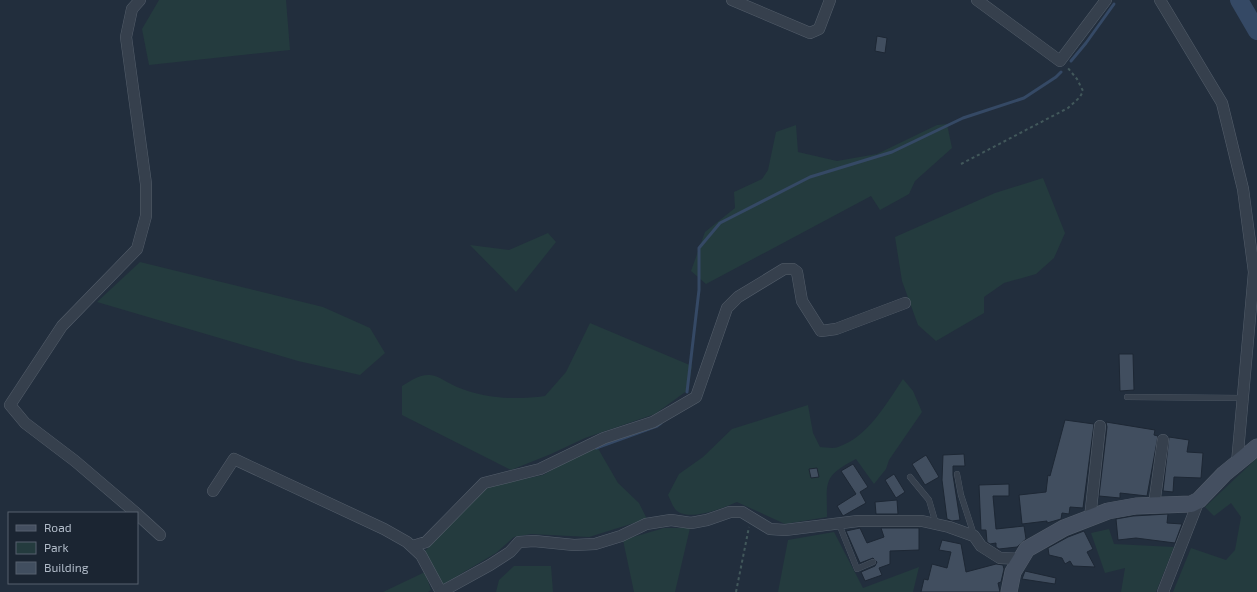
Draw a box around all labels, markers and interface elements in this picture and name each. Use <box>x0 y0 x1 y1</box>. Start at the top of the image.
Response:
legend <box>8 512 138 584</box>
text: Road <box>44 520 72 534</box>
text: Park <box>44 540 69 554</box>
text: Building <box>44 560 89 574</box>

